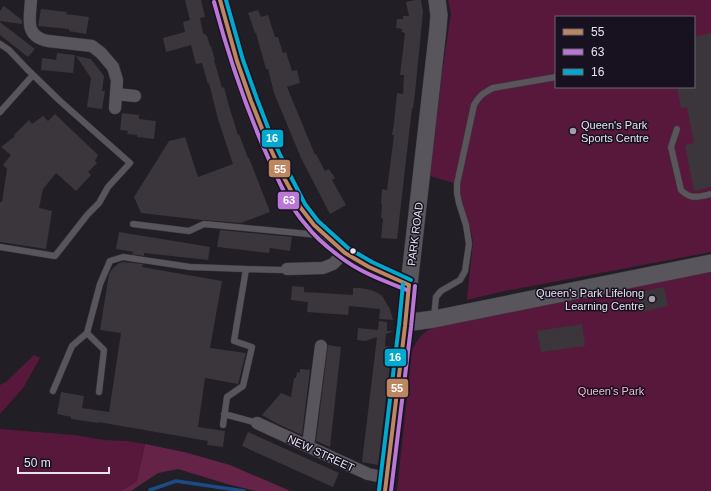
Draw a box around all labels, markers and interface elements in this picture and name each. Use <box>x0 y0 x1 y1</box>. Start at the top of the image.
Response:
legend <box>555 16 695 88</box>
text: 55 <box>591 25 605 39</box>
text: 63 <box>591 45 605 59</box>
text: 16 <box>591 65 605 79</box>
place label: Queen's Park Sports Centre <box>581 119 649 144</box>
marker: Queen's Park Sports Centre <box>568 126 578 136</box>
line badge: 16 <box>261 129 284 148</box>
text: 16 <box>266 132 278 144</box>
line badge: 55 <box>268 159 291 178</box>
text: 55 <box>274 163 286 175</box>
line badge: 63 <box>277 191 300 210</box>
text: 63 <box>283 194 295 206</box>
street label: PARK ROAD <box>405 201 425 266</box>
unlabelled marker <box>348 246 358 256</box>
place label: Queen's Park Lifelong Learning Centre <box>536 287 644 312</box>
marker: Queen's Park Lifelong Learning Centre <box>647 294 657 304</box>
line badge: 16 <box>384 348 407 367</box>
text: 16 <box>389 351 401 363</box>
line badge: 55 <box>386 378 409 398</box>
text: 55 <box>391 382 403 394</box>
park label: Queen's Park <box>578 385 645 397</box>
street label: NEW STREET <box>286 432 356 474</box>
scale bar <box>18 449 109 475</box>
text: 50 m <box>24 456 51 470</box>

